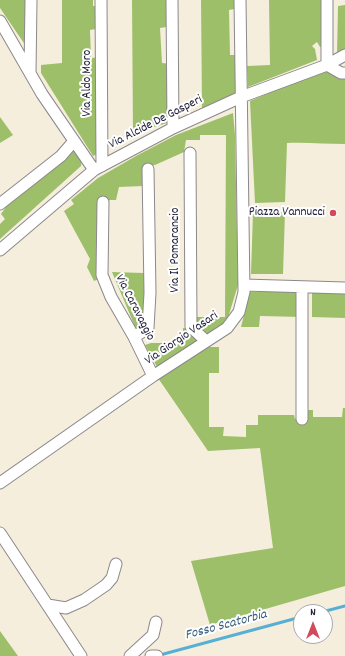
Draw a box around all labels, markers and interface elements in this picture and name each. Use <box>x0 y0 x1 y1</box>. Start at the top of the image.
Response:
street label: Via Aldo Moro <box>80 50 96 116</box>
street label: Via Alcide De Gasperi <box>107 93 205 153</box>
place label: Piazza Vannucci <box>249 205 325 221</box>
street label: Via Il Pomarancio <box>168 208 184 292</box>
marker: Piazza Vannucci <box>328 208 338 218</box>
street label: Via Caravaggio <box>111 272 157 344</box>
street label: Via Giorgio Vasari <box>142 309 222 369</box>
north arrow <box>293 604 333 644</box>
text: N <box>310 605 316 621</box>
water label: Fosso Scatorbia <box>183 607 269 645</box>

